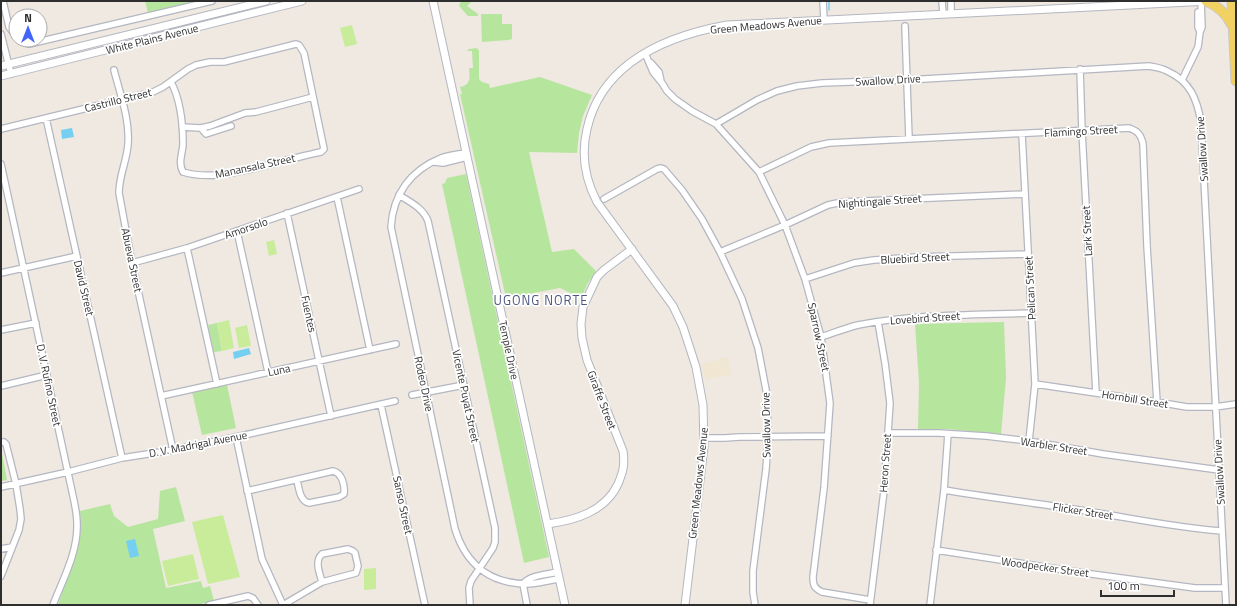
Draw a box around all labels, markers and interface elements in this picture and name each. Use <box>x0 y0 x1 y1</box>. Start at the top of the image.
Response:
north arrow <box>8 8 48 48</box>
text: N <box>24 10 32 26</box>
street label: Green Meadows Avenue <box>710 12 823 38</box>
street label: White Plains Avenue <box>104 20 200 58</box>
street label: Swallow Drive <box>855 70 922 90</box>
street label: Castrillo Street <box>83 84 153 116</box>
street label: Swallow Drive <box>1192 115 1212 182</box>
street label: Flamingo Street <box>1044 121 1118 141</box>
street label: Manansala Street <box>213 150 297 182</box>
street label: Nightingale Street <box>838 190 922 212</box>
street label: Lark Street <box>1078 205 1096 257</box>
street label: Amorsolo <box>222 213 270 243</box>
street label: Abueva Street <box>117 226 147 294</box>
street label: Bluebird Street <box>880 248 950 268</box>
street label: Pelican Street <box>1020 256 1040 320</box>
street label: David Street <box>70 258 98 318</box>
district label: UGONG NORTE <box>494 290 588 310</box>
street label: Fuentes <box>297 294 321 334</box>
street label: Sparrow Street <box>804 301 834 373</box>
street label: Lovebird Street <box>889 308 961 328</box>
street label: Temple Drive <box>495 319 523 381</box>
street label: D. V. Rufino Street <box>32 343 66 428</box>
street label: Vicente Puyat Street <box>448 348 484 444</box>
street label: Rodeo Drive <box>410 355 438 414</box>
street label: Luna <box>266 360 292 380</box>
street label: Giraffe Street <box>583 368 621 432</box>
street label: Hornbill Street <box>1101 386 1169 412</box>
street label: Swallow Drive <box>757 392 775 458</box>
street label: Green Meadows Avenue <box>684 426 712 540</box>
street label: D. V. Madrigal Avenue <box>148 427 249 461</box>
street label: Heron Street <box>875 433 895 493</box>
street label: Warbler Street <box>1019 433 1089 459</box>
street label: Swallow Drive <box>1209 438 1229 505</box>
street label: Sanso Street <box>389 474 417 536</box>
street label: Flicker Street <box>1052 498 1114 524</box>
street label: Woodpecker Street <box>1000 553 1090 581</box>
scale bar <box>1101 572 1174 598</box>
text: 100 m <box>1107 576 1140 595</box>

